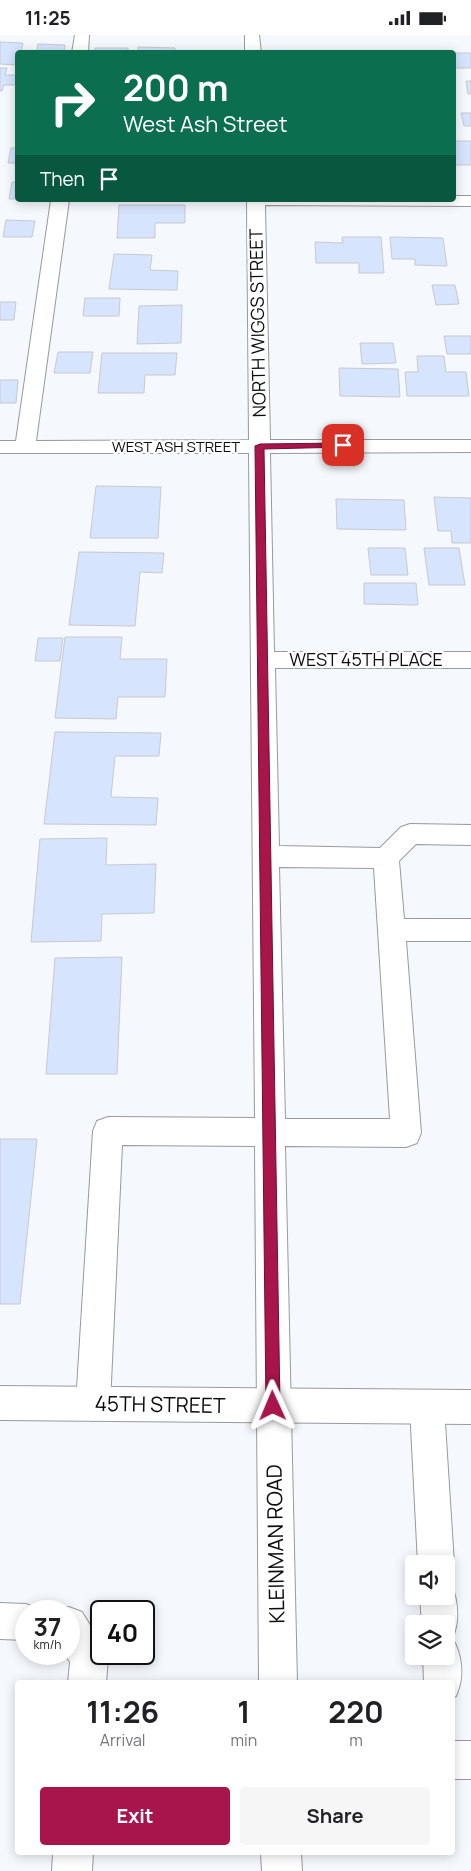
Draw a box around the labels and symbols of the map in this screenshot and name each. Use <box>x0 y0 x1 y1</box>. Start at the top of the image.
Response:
street label: NORTH WIGGS STREET <box>243 228 271 418</box>
pin <box>322 424 364 466</box>
street label: WEST ASH STREET <box>112 436 240 457</box>
street label: WEST 45TH PLACE <box>289 647 443 671</box>
position arrow <box>246 1379 298 1431</box>
street label: 45TH STREET <box>94 1389 226 1419</box>
street label: KLEINMAN ROAD <box>260 1464 290 1624</box>
speed limit sign: 40 <box>90 1600 155 1665</box>

